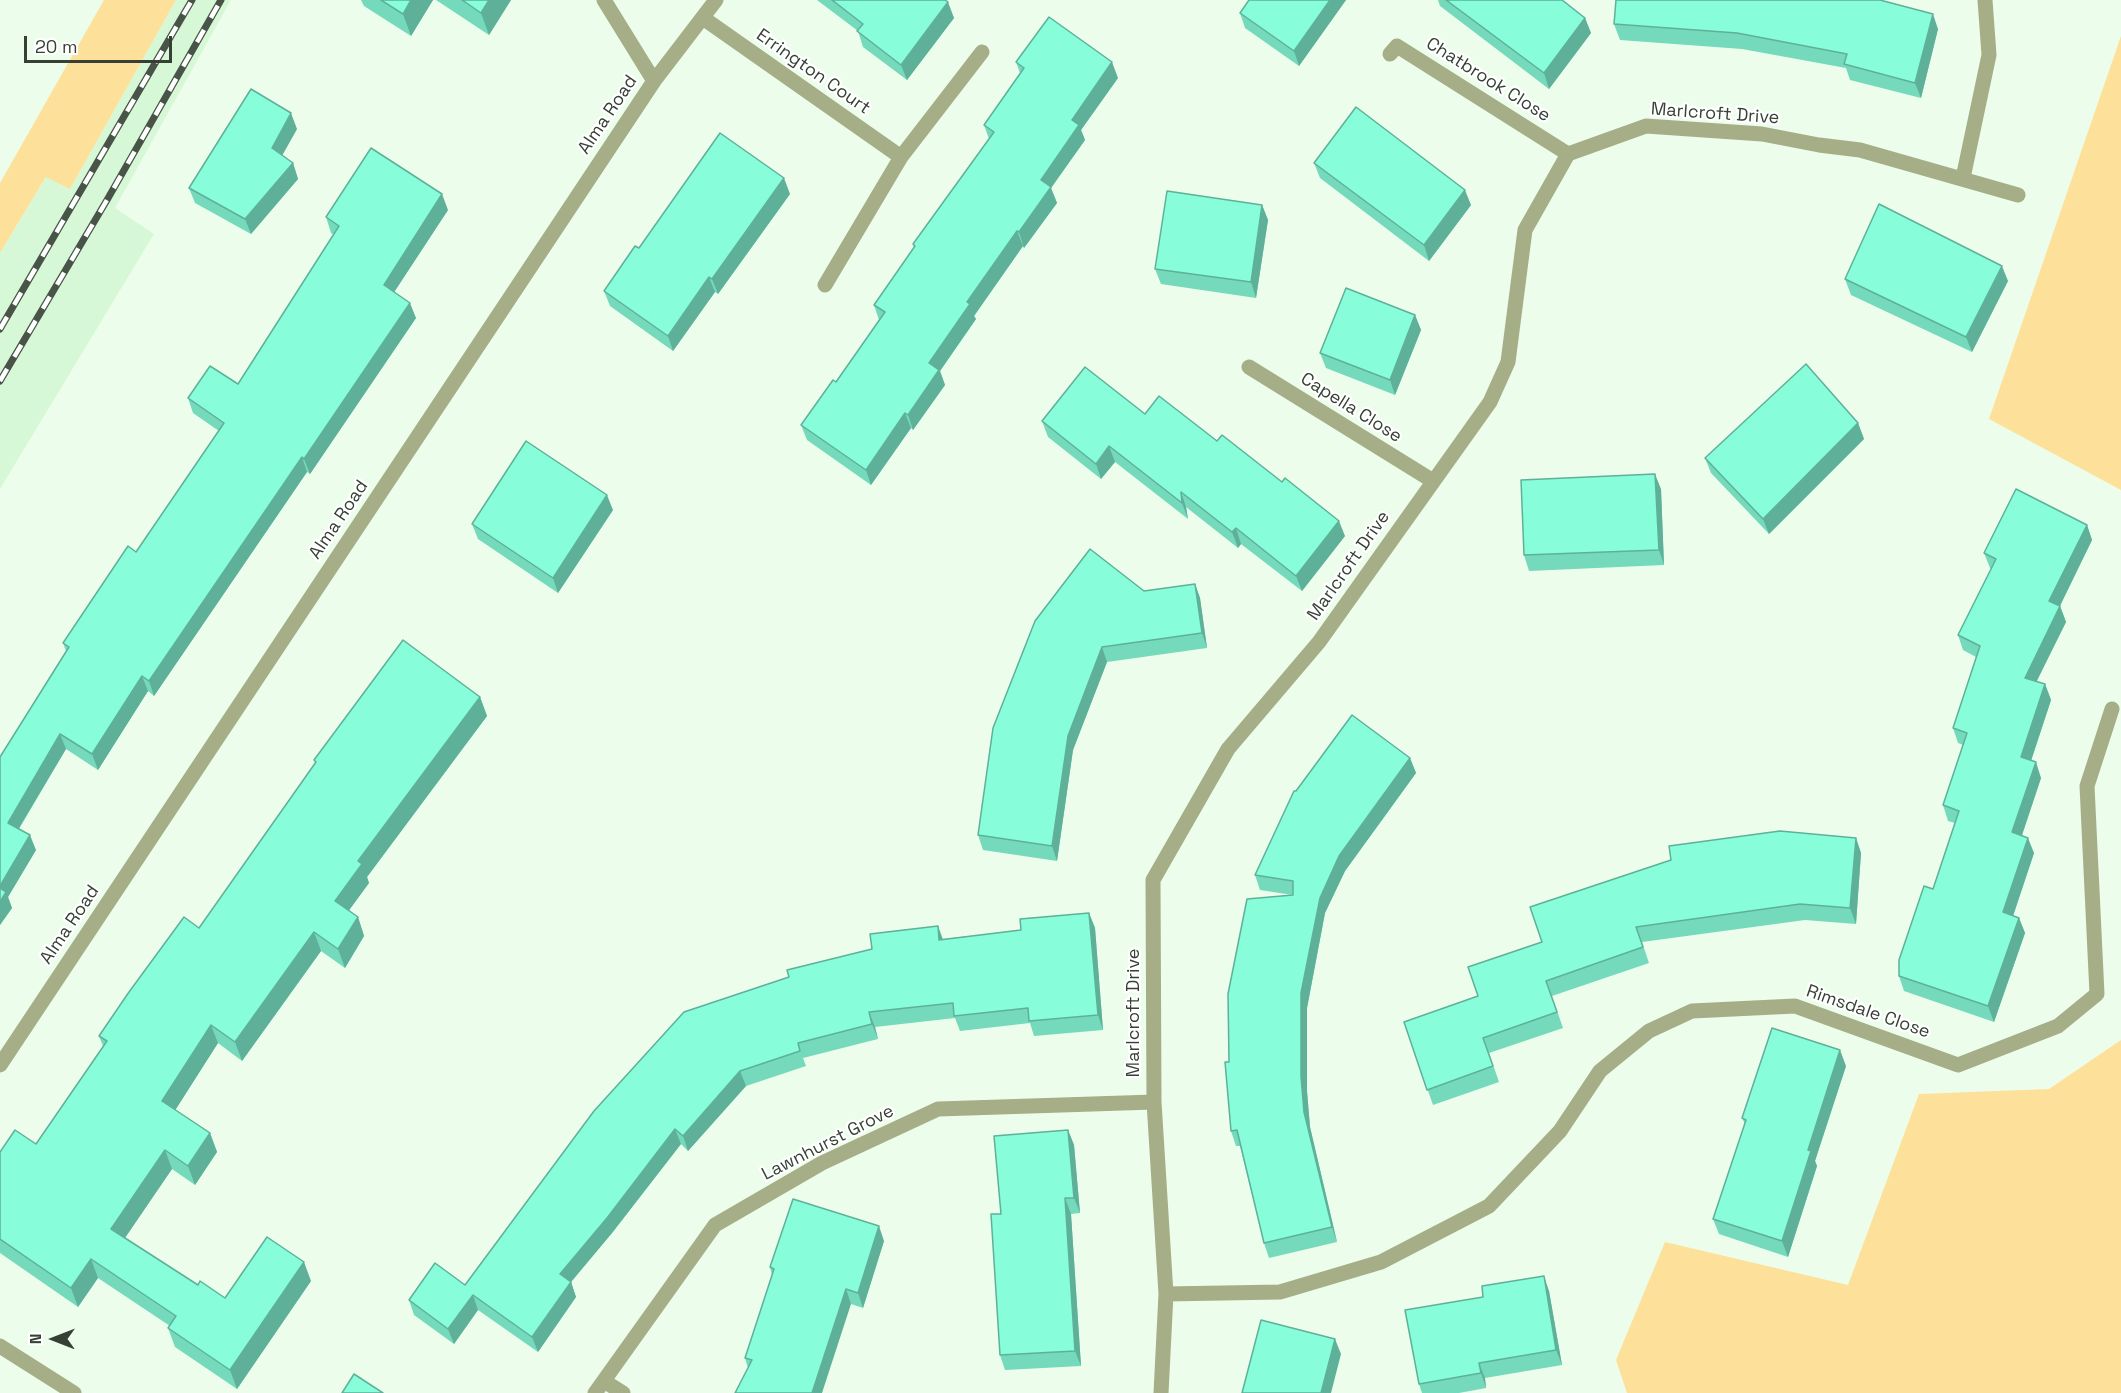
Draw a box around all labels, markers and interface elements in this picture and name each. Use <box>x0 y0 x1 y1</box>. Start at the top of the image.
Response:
scale bar <box>27 24 176 62</box>
street label: Errington Court <box>752 25 874 119</box>
street label: Chatbrook Close <box>1422 33 1554 127</box>
text: 20 m <box>35 35 78 58</box>
street label: Alma Road <box>574 71 642 159</box>
street label: Marlcroft Drive <box>1650 99 1780 129</box>
street label: Capella Close <box>1296 368 1406 448</box>
street label: Alma Road <box>305 476 373 564</box>
street label: Marlcroft Drive <box>1303 507 1395 625</box>
street label: Alma Road <box>36 881 104 969</box>
street label: Marlcroft Drive <box>1123 949 1145 1077</box>
street label: Rimsdale Close <box>1803 981 1933 1043</box>
street label: Lawnhurst Grove <box>758 1100 898 1186</box>
north arrow <box>24 1309 84 1369</box>
text: N <box>25 1334 46 1344</box>

